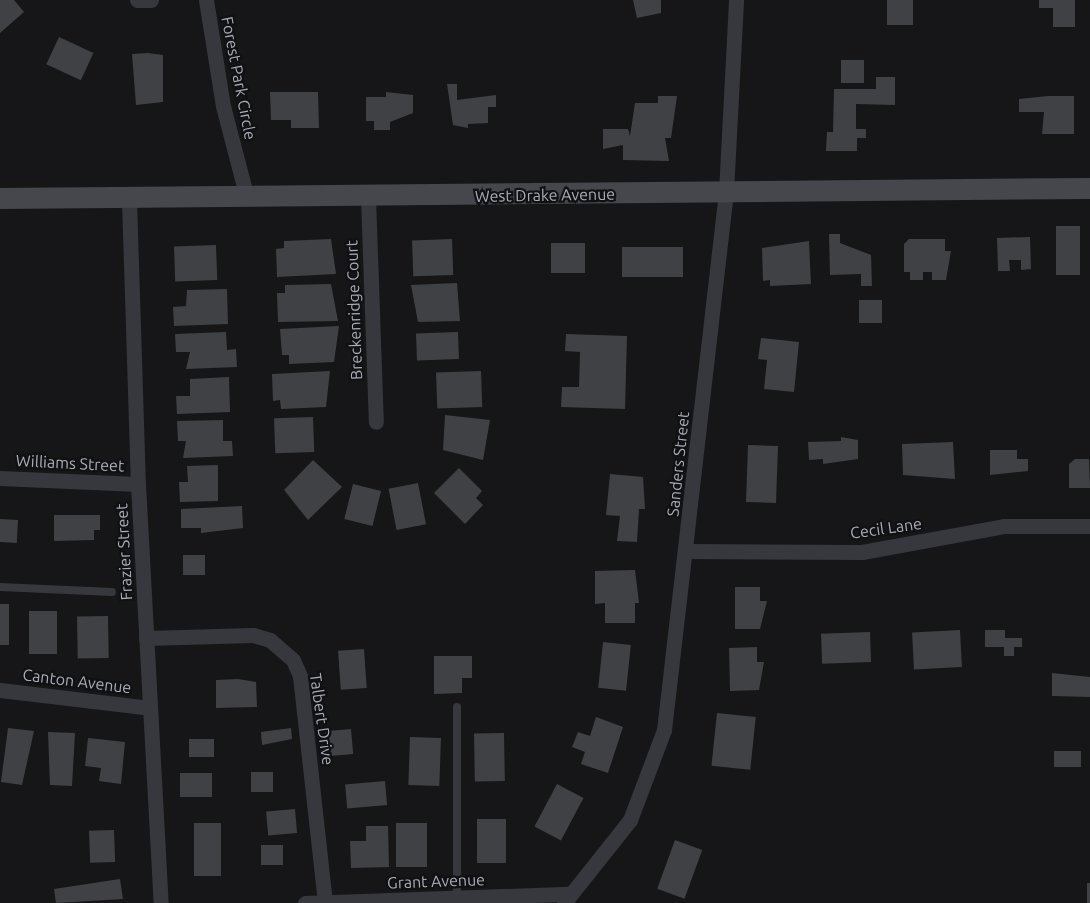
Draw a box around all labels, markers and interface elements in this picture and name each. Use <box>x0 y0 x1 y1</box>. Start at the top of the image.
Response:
street label: Forest Park Circle <box>218 15 260 141</box>
street label: West Drake Avenue <box>475 184 615 206</box>
street label: Breckenridge Court <box>342 240 366 380</box>
street label: Sanders Street <box>663 411 693 517</box>
street label: Williams Street <box>15 451 125 475</box>
street label: Frazier Street <box>112 503 136 601</box>
street label: Cecil Lane <box>849 513 923 543</box>
street label: Canton Avenue <box>21 665 133 697</box>
street label: Talbert Drive <box>306 672 338 766</box>
street label: Grant Avenue <box>387 870 485 892</box>

